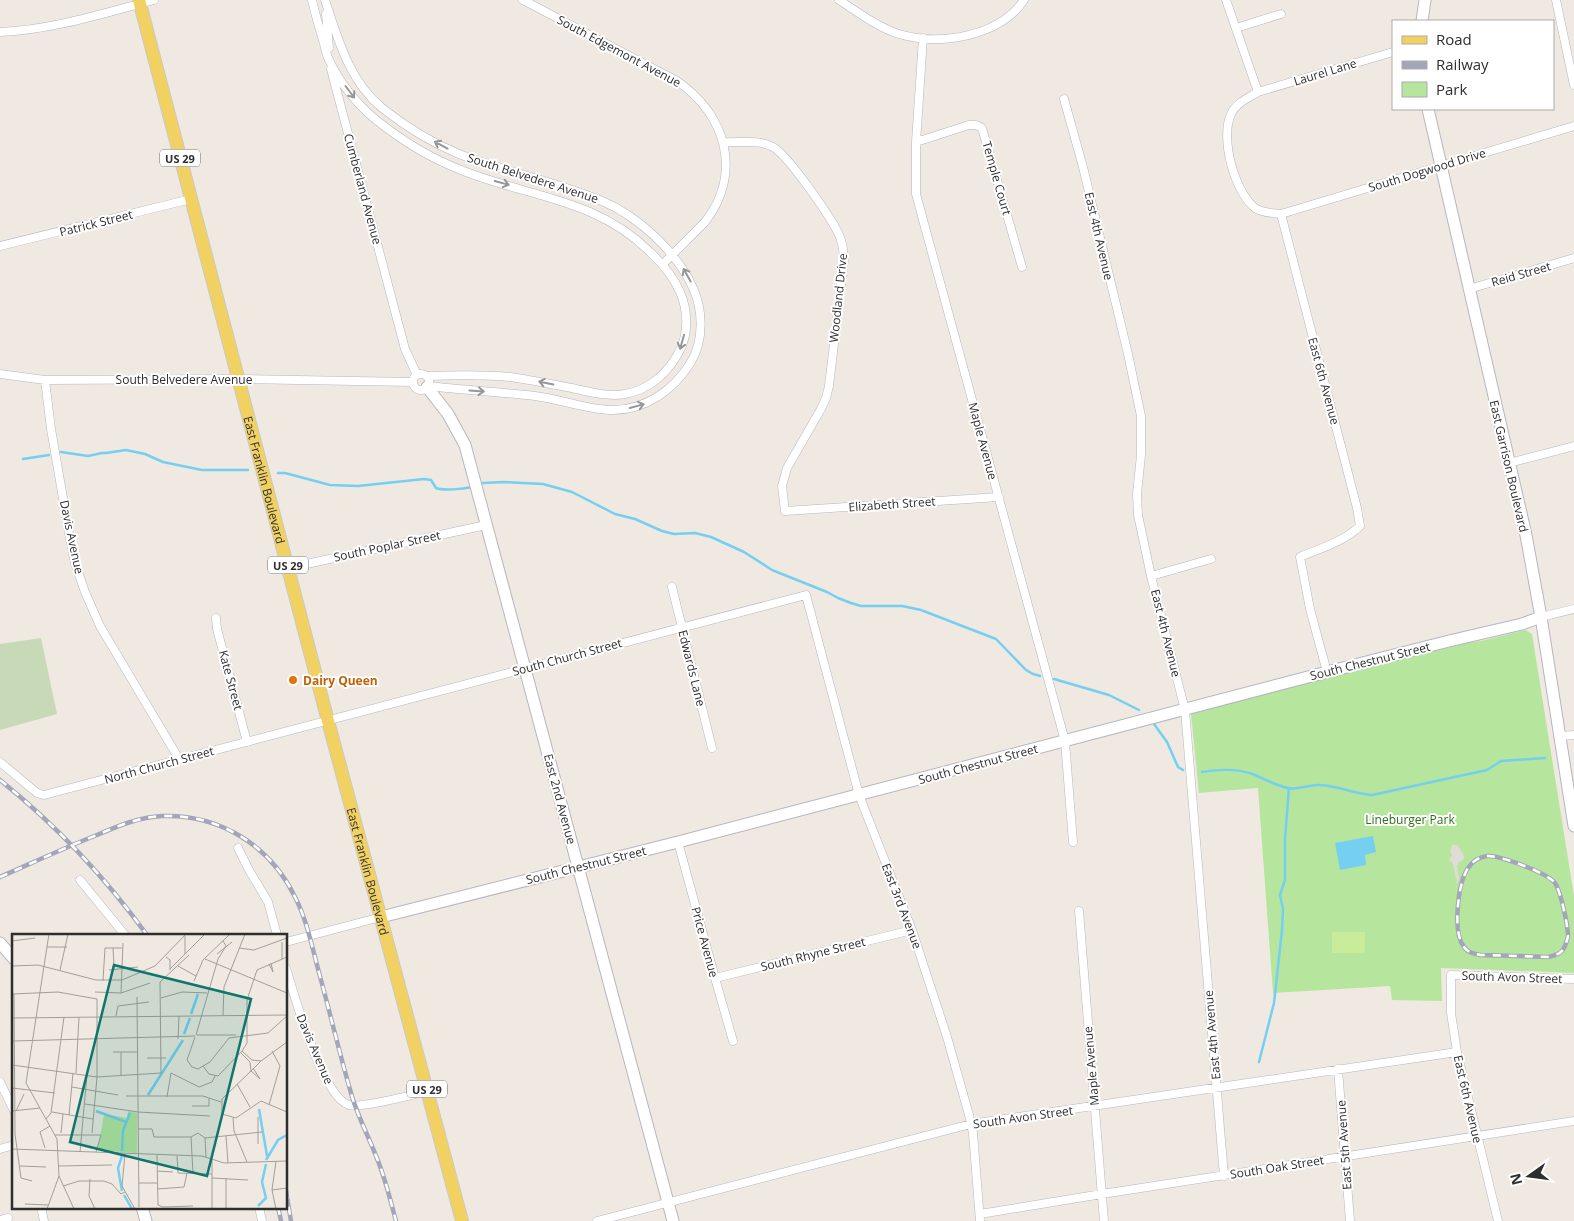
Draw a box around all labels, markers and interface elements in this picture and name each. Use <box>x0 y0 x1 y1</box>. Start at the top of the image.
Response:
street label: South Edgemont Avenue <box>554 11 684 91</box>
legend <box>1392 20 1554 110</box>
text: Road <box>1436 29 1472 49</box>
street label: Laurel Lane <box>1291 54 1359 90</box>
text: Railway <box>1436 54 1489 74</box>
text: Park <box>1436 79 1467 99</box>
one-way arrow <box>344 86 355 99</box>
street label: Cumberland Avenue <box>340 132 386 247</box>
street label: Temple Court <box>978 139 1016 217</box>
one-way arrow <box>434 140 449 149</box>
street label: South Dogwood Drive <box>1366 144 1488 196</box>
street label: South Belvedere Avenue <box>465 149 601 207</box>
road number: US 29 <box>160 150 200 167</box>
one-way arrow <box>494 179 510 189</box>
street label: East 4th Avenue <box>1081 190 1117 282</box>
street label: Patrick Street <box>58 206 134 240</box>
street label: Woodland Drive <box>825 252 851 344</box>
street label: Reid Street <box>1489 257 1553 291</box>
one-way arrow <box>681 269 691 283</box>
one-way arrow <box>677 334 687 350</box>
street label: East 6th Avenue <box>1304 335 1344 427</box>
street label: South Belvedere Avenue <box>116 371 253 388</box>
one-way arrow <box>538 378 554 388</box>
one-way arrow <box>468 386 484 395</box>
street label: East Garrison Boulevard <box>1486 398 1532 534</box>
street label: Maple Avenue <box>965 400 1002 482</box>
one-way arrow <box>629 401 645 410</box>
street label: East Franklin Boulevard <box>240 414 290 546</box>
street label: Elizabeth Street <box>848 492 936 516</box>
street label: Davis Avenue <box>56 499 88 576</box>
street label: South Poplar Street <box>332 526 442 566</box>
road number: US 29 <box>268 556 308 574</box>
street label: East 4th Avenue <box>1147 587 1185 679</box>
street label: Edwards Lane <box>674 628 710 708</box>
street label: South Church Street <box>510 634 624 680</box>
street label: South Chestnut Street <box>1308 638 1432 684</box>
street label: Kate Street <box>215 648 247 712</box>
place label: Dairy Queen <box>303 672 378 689</box>
marker: Dairy Queen <box>287 674 299 686</box>
street label: South Chestnut Street <box>916 740 1040 788</box>
street label: North Church Street <box>102 742 216 788</box>
street label: East 2nd Avenue <box>540 752 580 846</box>
street label: East Franklin Boulevard <box>343 806 394 937</box>
park label: Lineburger Park <box>1365 811 1455 828</box>
street label: South Chestnut Street <box>524 842 648 888</box>
street label: East 3rd Avenue <box>878 861 926 952</box>
street label: Price Avenue <box>687 905 723 979</box>
street label: South Rhyne Street <box>759 933 867 975</box>
inset map <box>12 934 288 1208</box>
street label: South Avon Street <box>1461 967 1563 987</box>
street label: East 4th Avenue <box>1200 989 1224 1080</box>
street label: Davis Avenue <box>293 1011 338 1087</box>
street label: Maple Avenue <box>1079 1025 1103 1106</box>
street label: East 6th Avenue <box>1450 1053 1486 1145</box>
road number: US 29 <box>407 1080 447 1098</box>
street label: East 5th Avenue <box>1332 1099 1356 1190</box>
street label: South Avon Street <box>972 1102 1074 1132</box>
street label: South Oak Street <box>1229 1151 1325 1183</box>
north arrow <box>1504 1151 1554 1201</box>
text: N <box>1505 1171 1526 1187</box>

